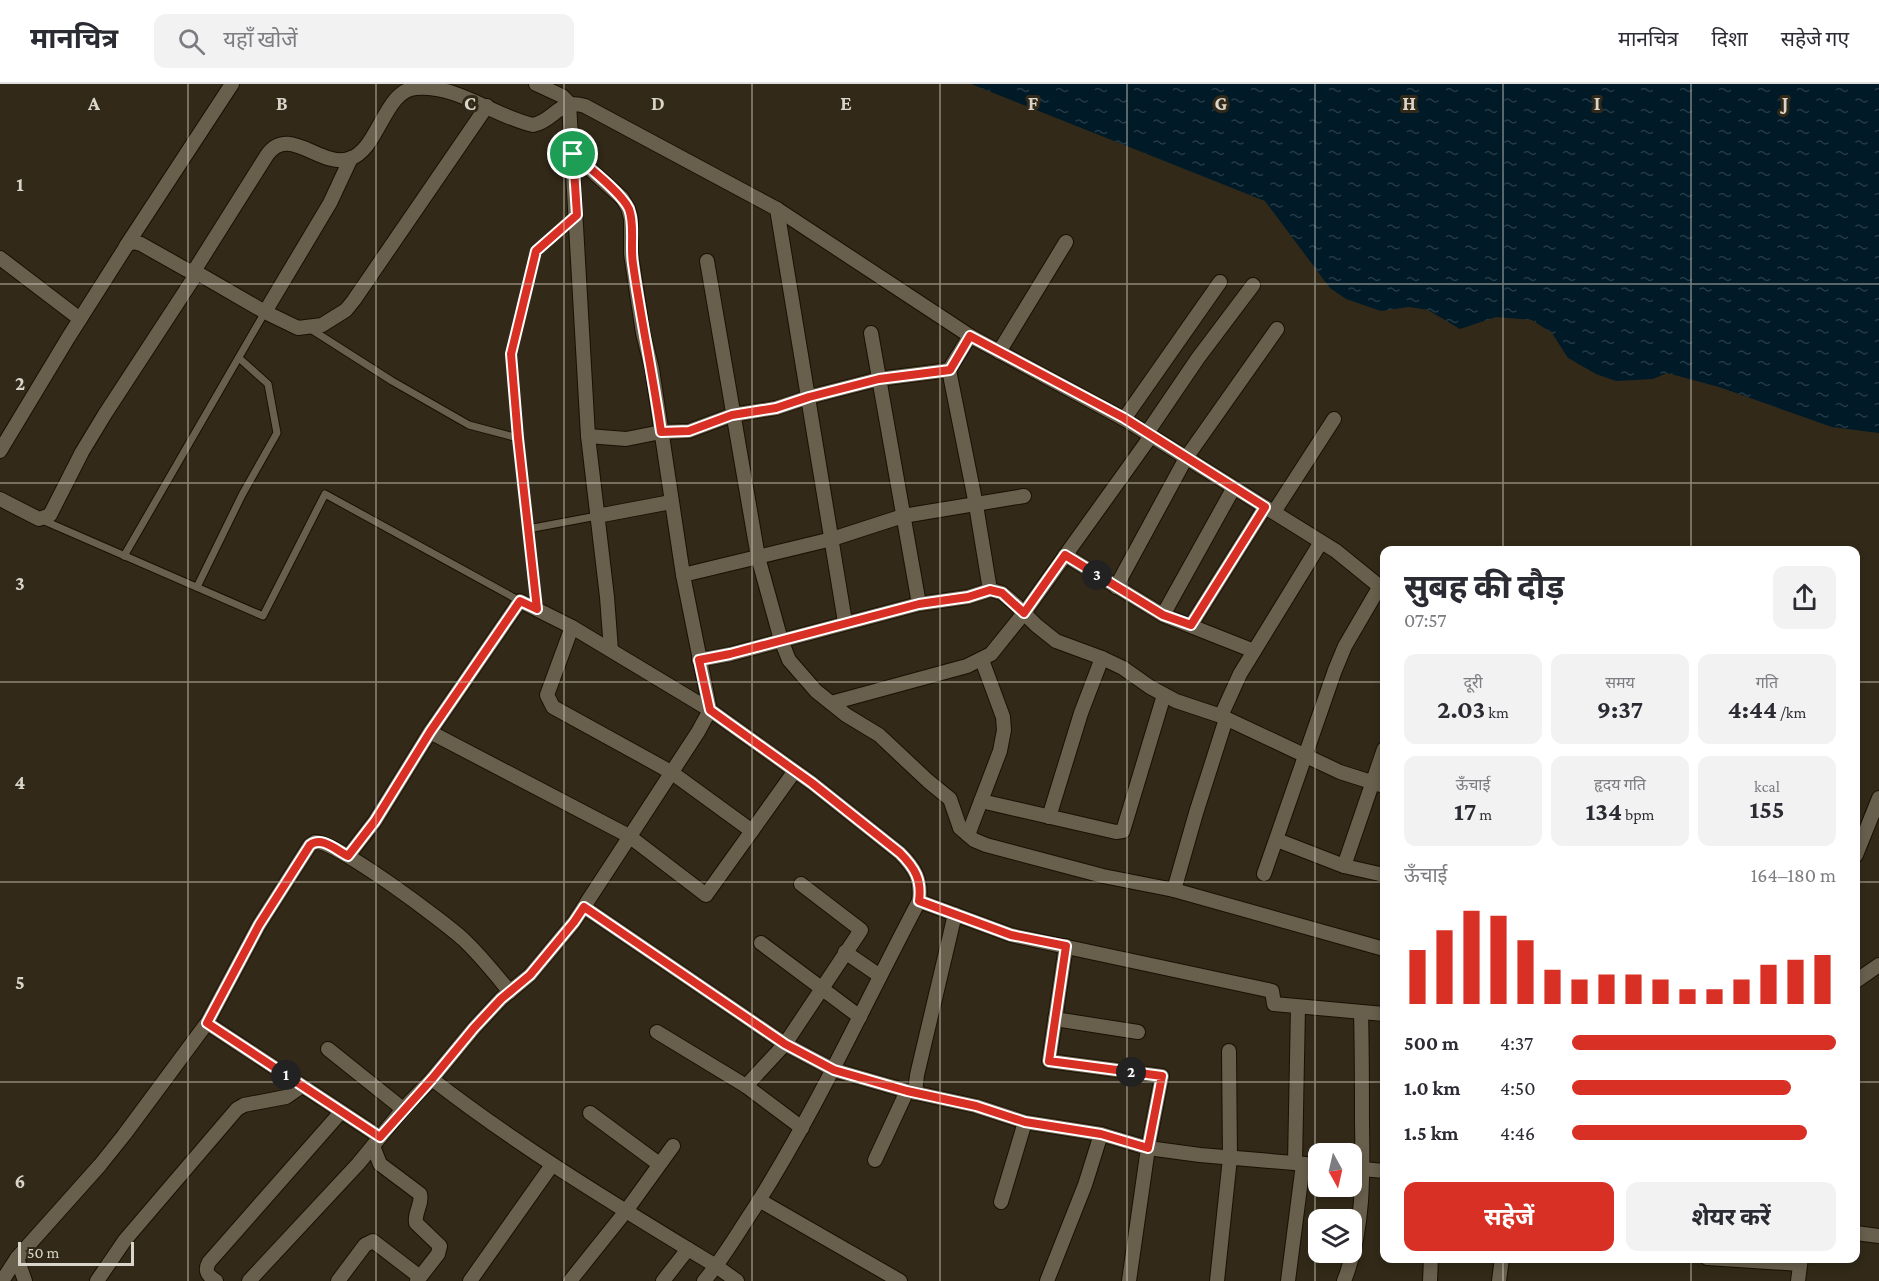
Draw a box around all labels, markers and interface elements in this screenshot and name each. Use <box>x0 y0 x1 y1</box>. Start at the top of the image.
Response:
search box <box>154 14 574 68</box>
text: मानचित्र <box>30 23 118 54</box>
icon: search <box>175 25 208 58</box>
text: यहाँ खोजें <box>223 27 298 52</box>
text: मानचित्र <box>1618 27 1678 51</box>
text: दिशा <box>1711 27 1748 51</box>
text: सहेजे गए <box>1781 27 1849 51</box>
text: A <box>87 92 101 114</box>
text: B <box>276 92 288 114</box>
text: C <box>464 92 476 114</box>
text: D <box>651 92 665 114</box>
text: E <box>840 92 852 114</box>
text: F <box>1028 92 1039 114</box>
text: G <box>1215 92 1228 114</box>
text: H <box>1402 92 1416 114</box>
text: I <box>1594 92 1601 114</box>
text: J <box>1780 92 1789 114</box>
pin <box>547 128 598 179</box>
icon: arrive <box>556 137 589 170</box>
text: 1 <box>16 173 24 195</box>
text: 2 <box>15 372 25 394</box>
pin: 3 <box>1082 560 1112 590</box>
text: 3 <box>1093 566 1101 583</box>
button: share <box>1773 566 1836 629</box>
text: सुबह की दौड़ <box>1404 568 1564 605</box>
text: 3 <box>15 572 25 594</box>
text: 07:57 <box>1404 609 1446 631</box>
text: दूरी <box>1463 674 1483 691</box>
text: समय <box>1605 674 1635 691</box>
text: गति <box>1756 674 1778 691</box>
text: 2.03 <box>1437 695 1485 724</box>
text: 9:37 <box>1597 695 1643 724</box>
text: 4:44 <box>1728 695 1777 724</box>
text: km <box>1485 704 1509 721</box>
text: /km <box>1777 704 1806 721</box>
text: 4 <box>15 771 26 793</box>
text: ऊँचाई <box>1456 776 1490 793</box>
text: हृदय गति <box>1594 776 1646 793</box>
text: kcal <box>1754 778 1780 795</box>
text: 155 <box>1750 795 1784 824</box>
text: 17 <box>1454 797 1476 826</box>
text: 134 <box>1586 797 1622 826</box>
text: m <box>1476 806 1492 823</box>
text: bpm <box>1622 806 1654 823</box>
text: ऊँचाई <box>1404 864 1447 886</box>
text: 164–180 m <box>1751 864 1836 886</box>
text: 5 <box>15 971 25 993</box>
text: 500 m <box>1404 1032 1459 1054</box>
text: 4:37 <box>1500 1032 1533 1054</box>
pin: 2 <box>1116 1057 1146 1087</box>
pin: 1 <box>271 1060 301 1090</box>
text: 2 <box>1127 1063 1135 1080</box>
text: 1 <box>283 1066 289 1083</box>
text: 1.0 km <box>1404 1077 1460 1099</box>
text: 4:50 <box>1500 1077 1536 1099</box>
text: 1.5 km <box>1404 1122 1459 1144</box>
text: 4:46 <box>1500 1122 1535 1144</box>
north arrow <box>1308 1143 1362 1197</box>
map controls <box>1308 1143 1362 1263</box>
text: 6 <box>15 1170 25 1192</box>
button: सहेजें <box>1404 1182 1614 1251</box>
button: शेयर करें <box>1626 1182 1836 1251</box>
button: layers <box>1308 1209 1362 1263</box>
scale bar <box>18 1239 134 1266</box>
text: 50 m <box>27 1244 59 1261</box>

